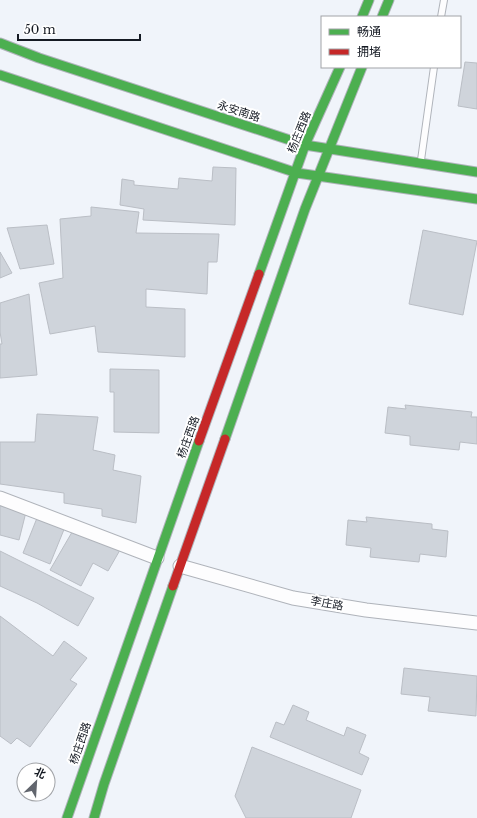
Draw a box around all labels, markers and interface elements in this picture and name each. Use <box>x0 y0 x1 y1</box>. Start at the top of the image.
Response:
scale bar <box>18 16 140 42</box>
legend <box>321 16 461 68</box>
text: 50 m <box>24 22 56 37</box>
text: 畅通 <box>357 24 381 39</box>
text: 拥堵 <box>357 44 381 59</box>
street label: 永安南路 <box>216 98 262 124</box>
street label: 杨庄西路 <box>284 109 314 155</box>
street label: 杨庄西路 <box>174 414 202 460</box>
street label: 李庄路 <box>310 593 344 613</box>
street label: 杨庄西路 <box>66 720 94 766</box>
north arrow <box>16 762 56 802</box>
text: 北 <box>32 764 48 782</box>

